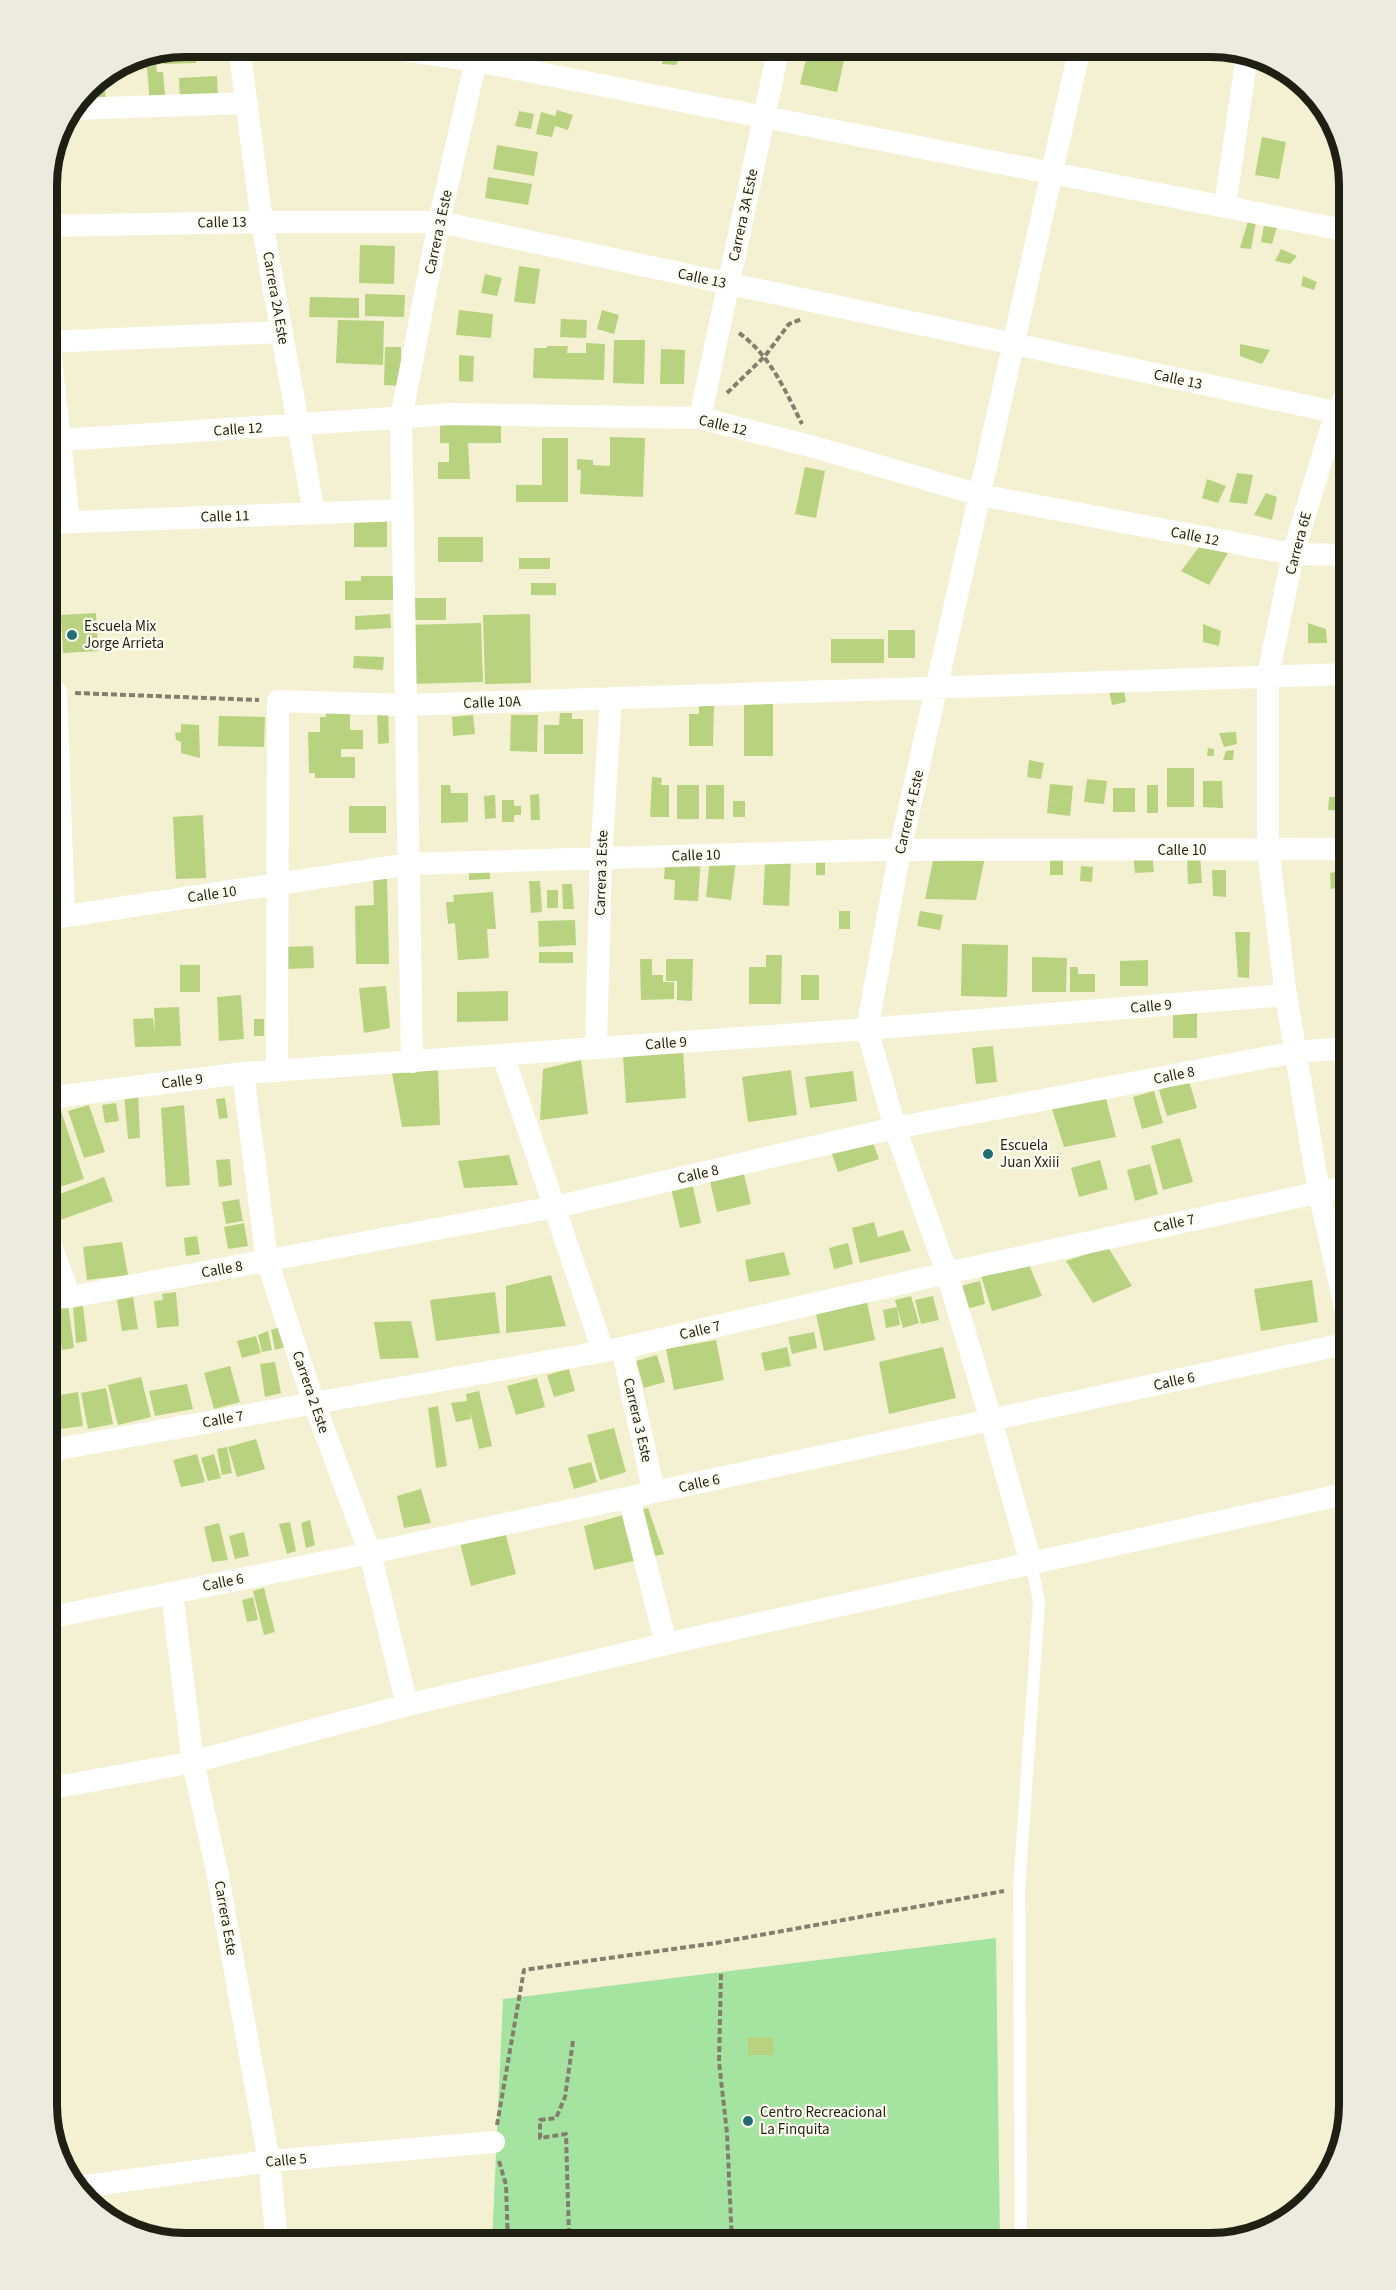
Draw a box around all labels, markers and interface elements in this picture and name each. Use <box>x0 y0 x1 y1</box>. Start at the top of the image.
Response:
street label: Carrera 3A Este <box>723 167 764 263</box>
street label: Carrera 3 Este <box>419 188 458 276</box>
street label: Calle 13 <box>197 212 247 233</box>
street label: Carrera 2A Este <box>257 250 294 346</box>
street label: Calle 13 <box>676 263 728 294</box>
street label: Calle 13 <box>1152 364 1204 395</box>
street label: Calle 12 <box>697 410 749 441</box>
street label: Calle 12 <box>213 417 263 442</box>
street label: Calle 11 <box>200 505 250 528</box>
street label: Carrera 6E <box>1280 509 1317 577</box>
street label: Calle 12 <box>1169 521 1221 551</box>
place label: Escuela Mix Jorge Arrieta <box>84 616 164 654</box>
marker: Escuela Mix Jorge Arrieta <box>65 628 79 642</box>
street label: Calle 10A <box>463 691 522 714</box>
street label: Carrera 4 Este <box>890 768 929 856</box>
street label: Carrera 3 Este <box>590 830 613 916</box>
street label: Calle 10 <box>1157 840 1207 861</box>
street label: Calle 10 <box>671 844 721 867</box>
street label: Calle 10 <box>186 881 238 908</box>
street label: Calle 9 <box>1129 994 1173 1019</box>
street label: Calle 9 <box>645 1032 688 1055</box>
street label: Calle 8 <box>1152 1061 1197 1090</box>
street label: Calle 9 <box>160 1069 204 1094</box>
place label: Escuela Juan Xxiii <box>1000 1135 1059 1173</box>
marker: Escuela Juan Xxiii <box>981 1147 995 1161</box>
street label: Calle 8 <box>675 1160 721 1189</box>
street label: Calle 7 <box>1152 1209 1197 1238</box>
street label: Calle 8 <box>200 1256 244 1283</box>
street label: Calle 7 <box>677 1316 723 1345</box>
street label: Carrera 2 Este <box>287 1348 334 1436</box>
street label: Calle 6 <box>1152 1367 1197 1396</box>
street label: Carrera 3 Este <box>618 1376 657 1464</box>
street label: Calle 7 <box>201 1406 245 1433</box>
street label: Calle 6 <box>677 1469 722 1498</box>
street label: Calle 6 <box>201 1568 246 1597</box>
street label: Carrera Este <box>209 1879 242 1957</box>
place label: Centro Recreacional La Finquita <box>760 2102 886 2140</box>
marker: Centro Recreacional La Finquita <box>741 2114 755 2128</box>
street label: Calle 5 <box>264 2148 308 2173</box>

